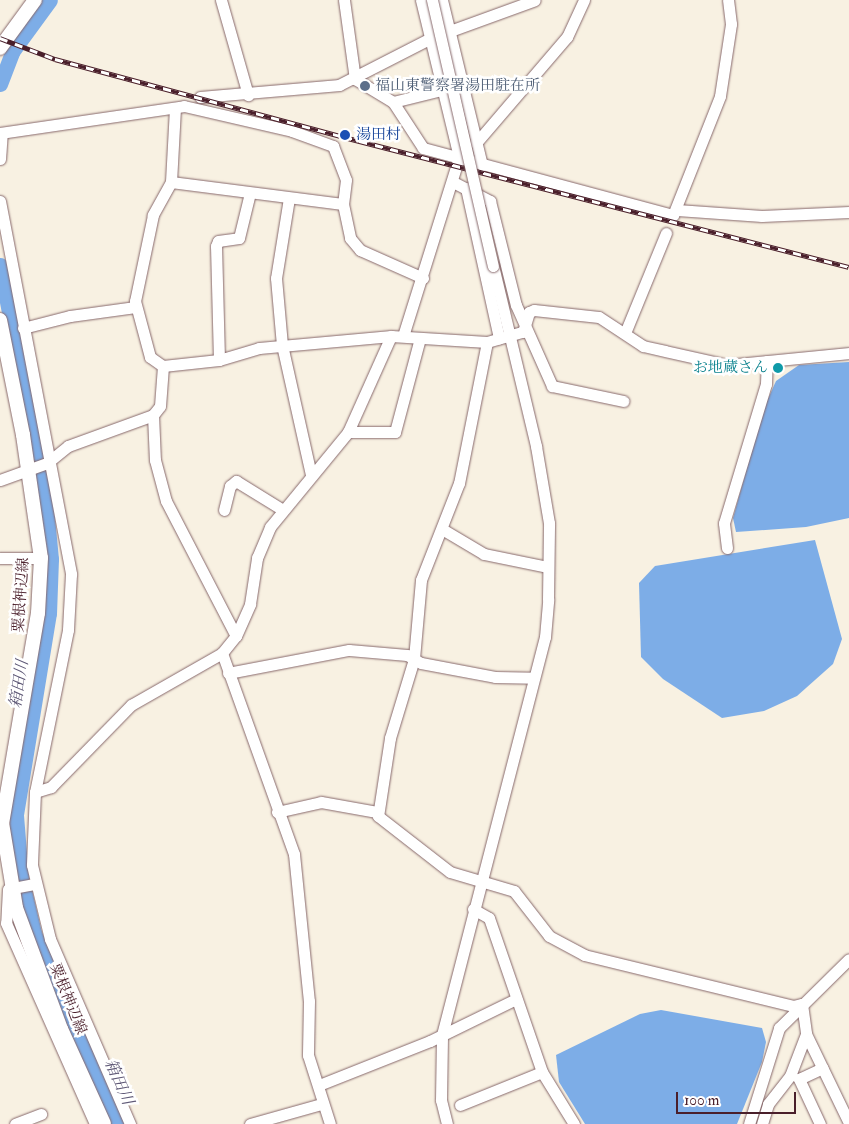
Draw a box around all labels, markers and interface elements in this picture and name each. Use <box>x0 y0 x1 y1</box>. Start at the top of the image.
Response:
place label: 福山東警察署湯田駐在所 <box>375 77 540 95</box>
marker: 福山東警察署湯田駐在所 <box>359 80 371 92</box>
place label: 湯田村 <box>356 126 401 144</box>
marker: 湯田村 <box>338 128 352 142</box>
place label: お地蔵さん <box>693 359 768 377</box>
marker: お地蔵さん <box>772 362 784 374</box>
street label: 粟根神辺線 <box>9 557 33 633</box>
water label: 箱田川 <box>6 659 32 709</box>
street label: 粟根神辺線 <box>46 961 90 1037</box>
water label: 箱田川 <box>100 1056 138 1108</box>
scale bar <box>679 1082 799 1114</box>
text: 100 m <box>684 1091 719 1110</box>

